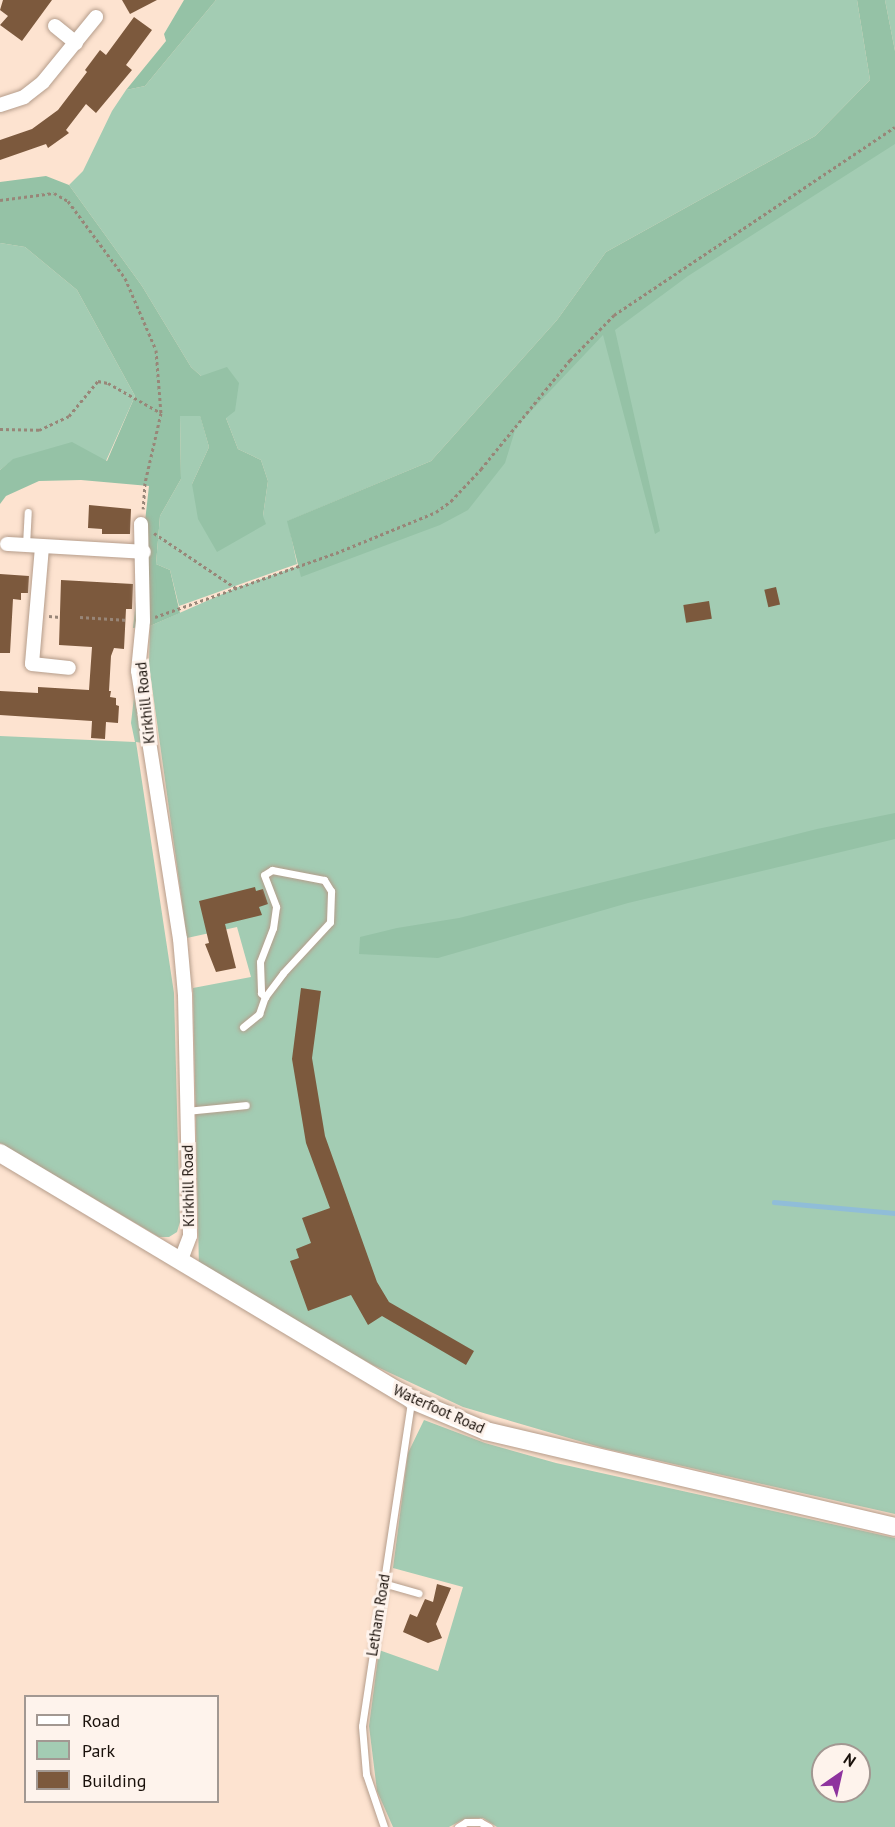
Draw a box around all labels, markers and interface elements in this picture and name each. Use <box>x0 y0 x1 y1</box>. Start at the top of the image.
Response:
street label: Kirkhill Road <box>132 661 158 745</box>
street label: Kirkhill Road <box>178 1145 198 1227</box>
street label: Waterfoot Road <box>390 1381 488 1437</box>
street label: Letham Road <box>363 1573 393 1657</box>
legend <box>24 1695 219 1803</box>
text: Road <box>82 1709 120 1732</box>
text: Park <box>82 1739 115 1762</box>
north arrow <box>811 1743 871 1803</box>
text: N <box>840 1749 860 1771</box>
text: Building <box>82 1769 146 1792</box>

